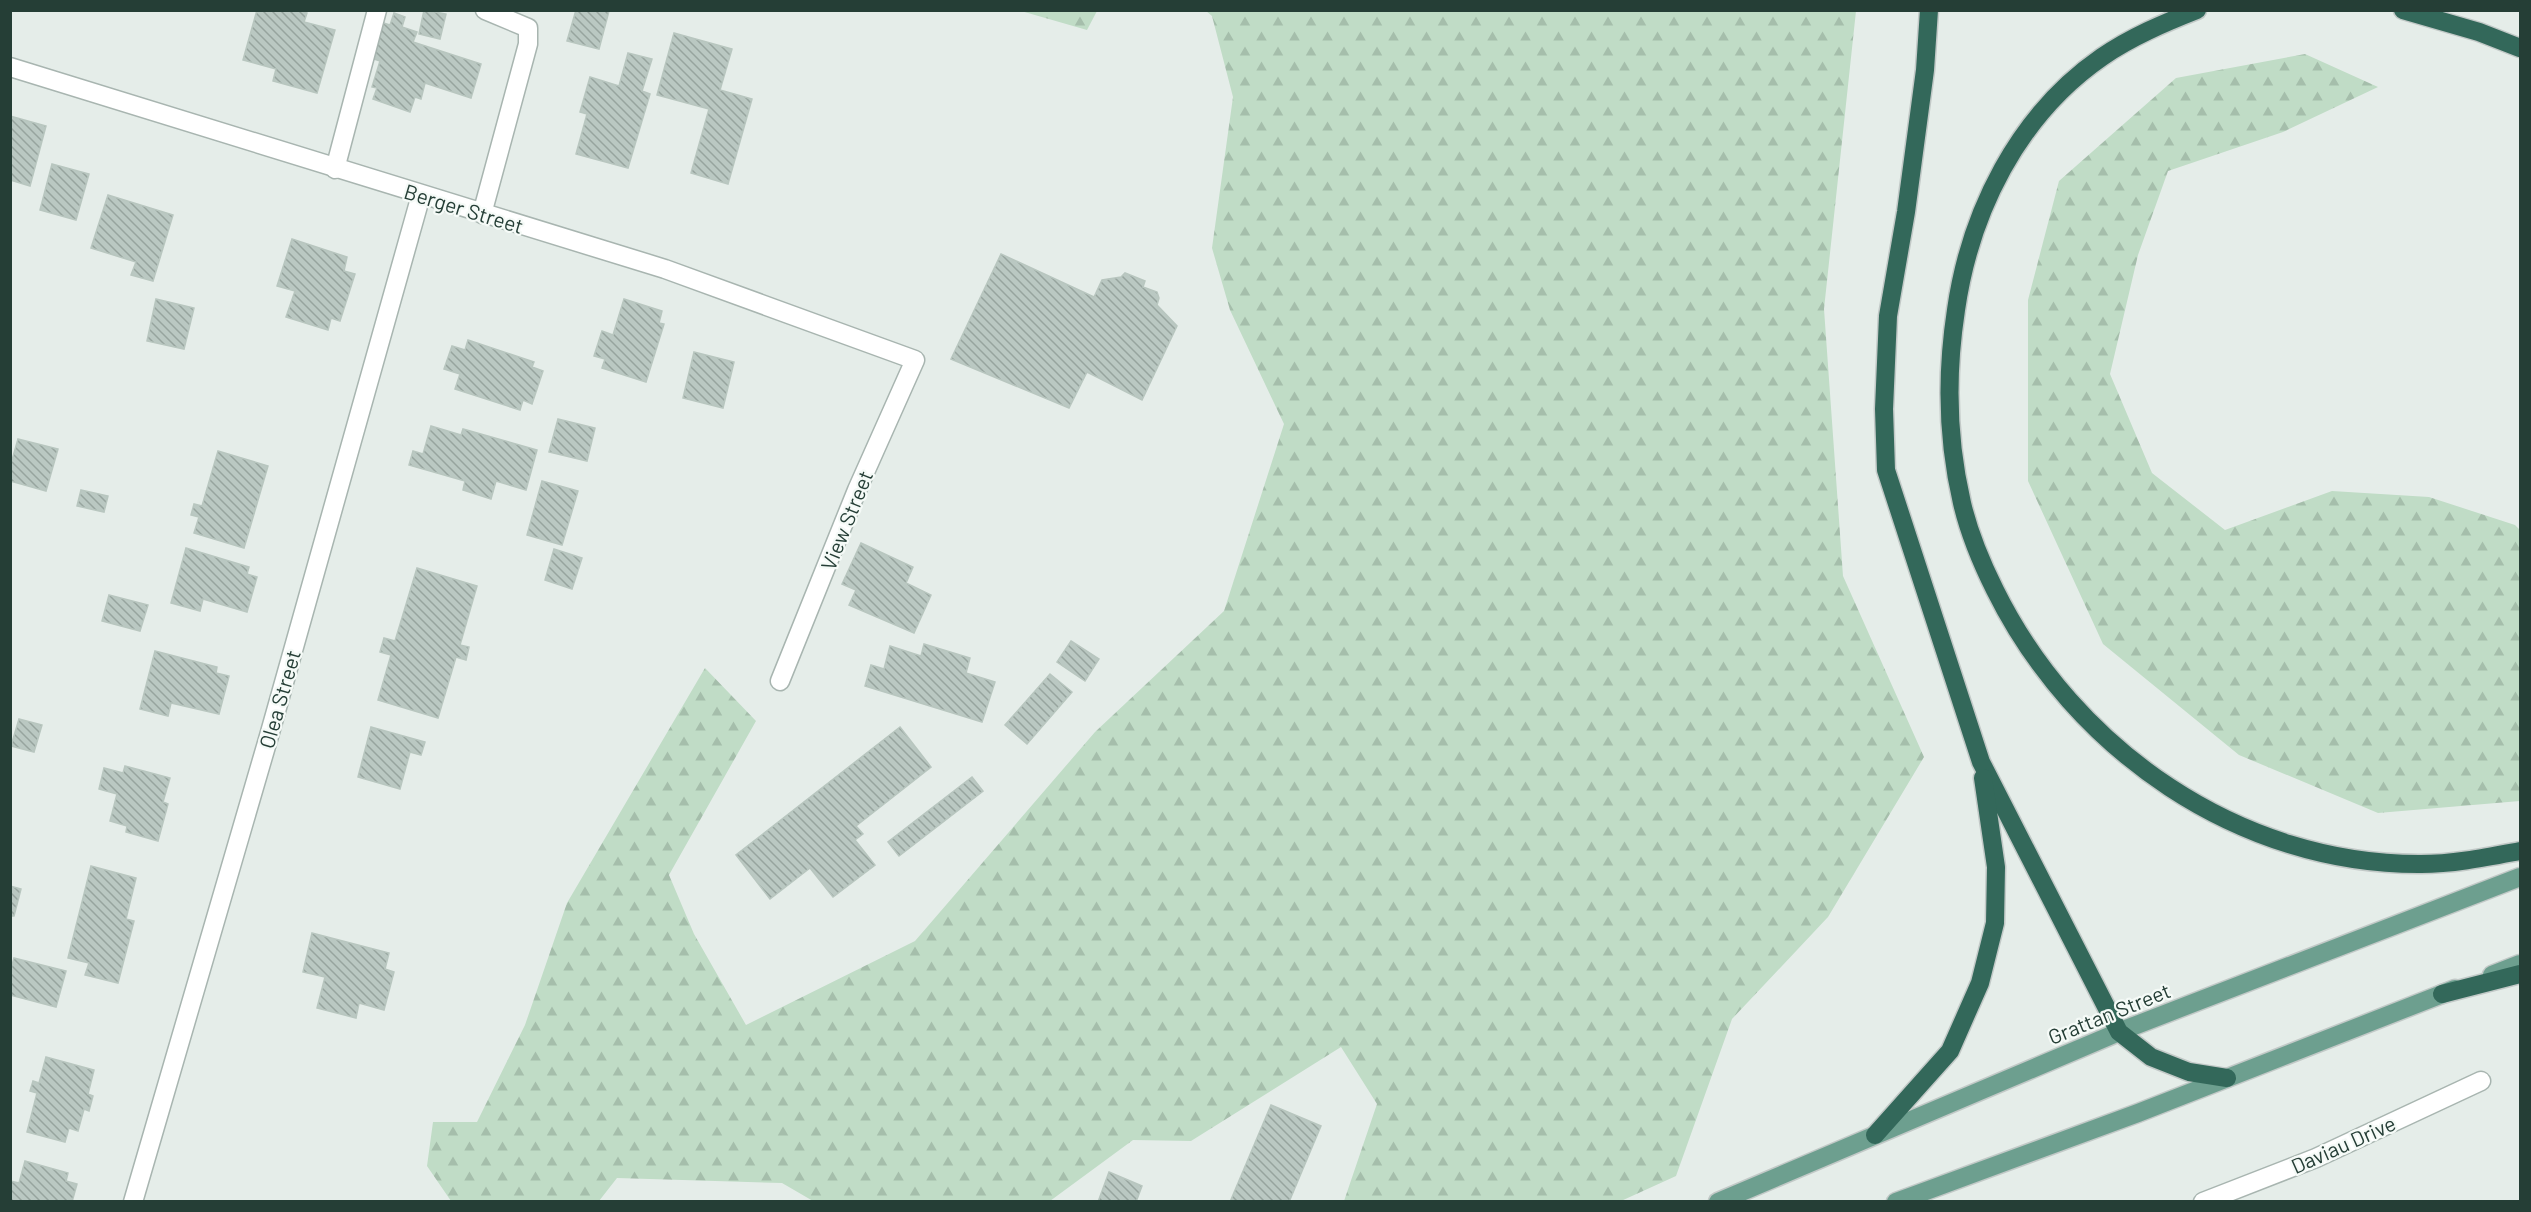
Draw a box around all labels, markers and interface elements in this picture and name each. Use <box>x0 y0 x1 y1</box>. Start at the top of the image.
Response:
street label: Berger Street <box>401 178 527 238</box>
street label: View Street <box>815 466 877 574</box>
street label: Olea Street <box>253 647 305 751</box>
street label: Grattan Street <box>2044 977 2174 1049</box>
street label: Daviau Drive <box>2287 1110 2399 1178</box>

